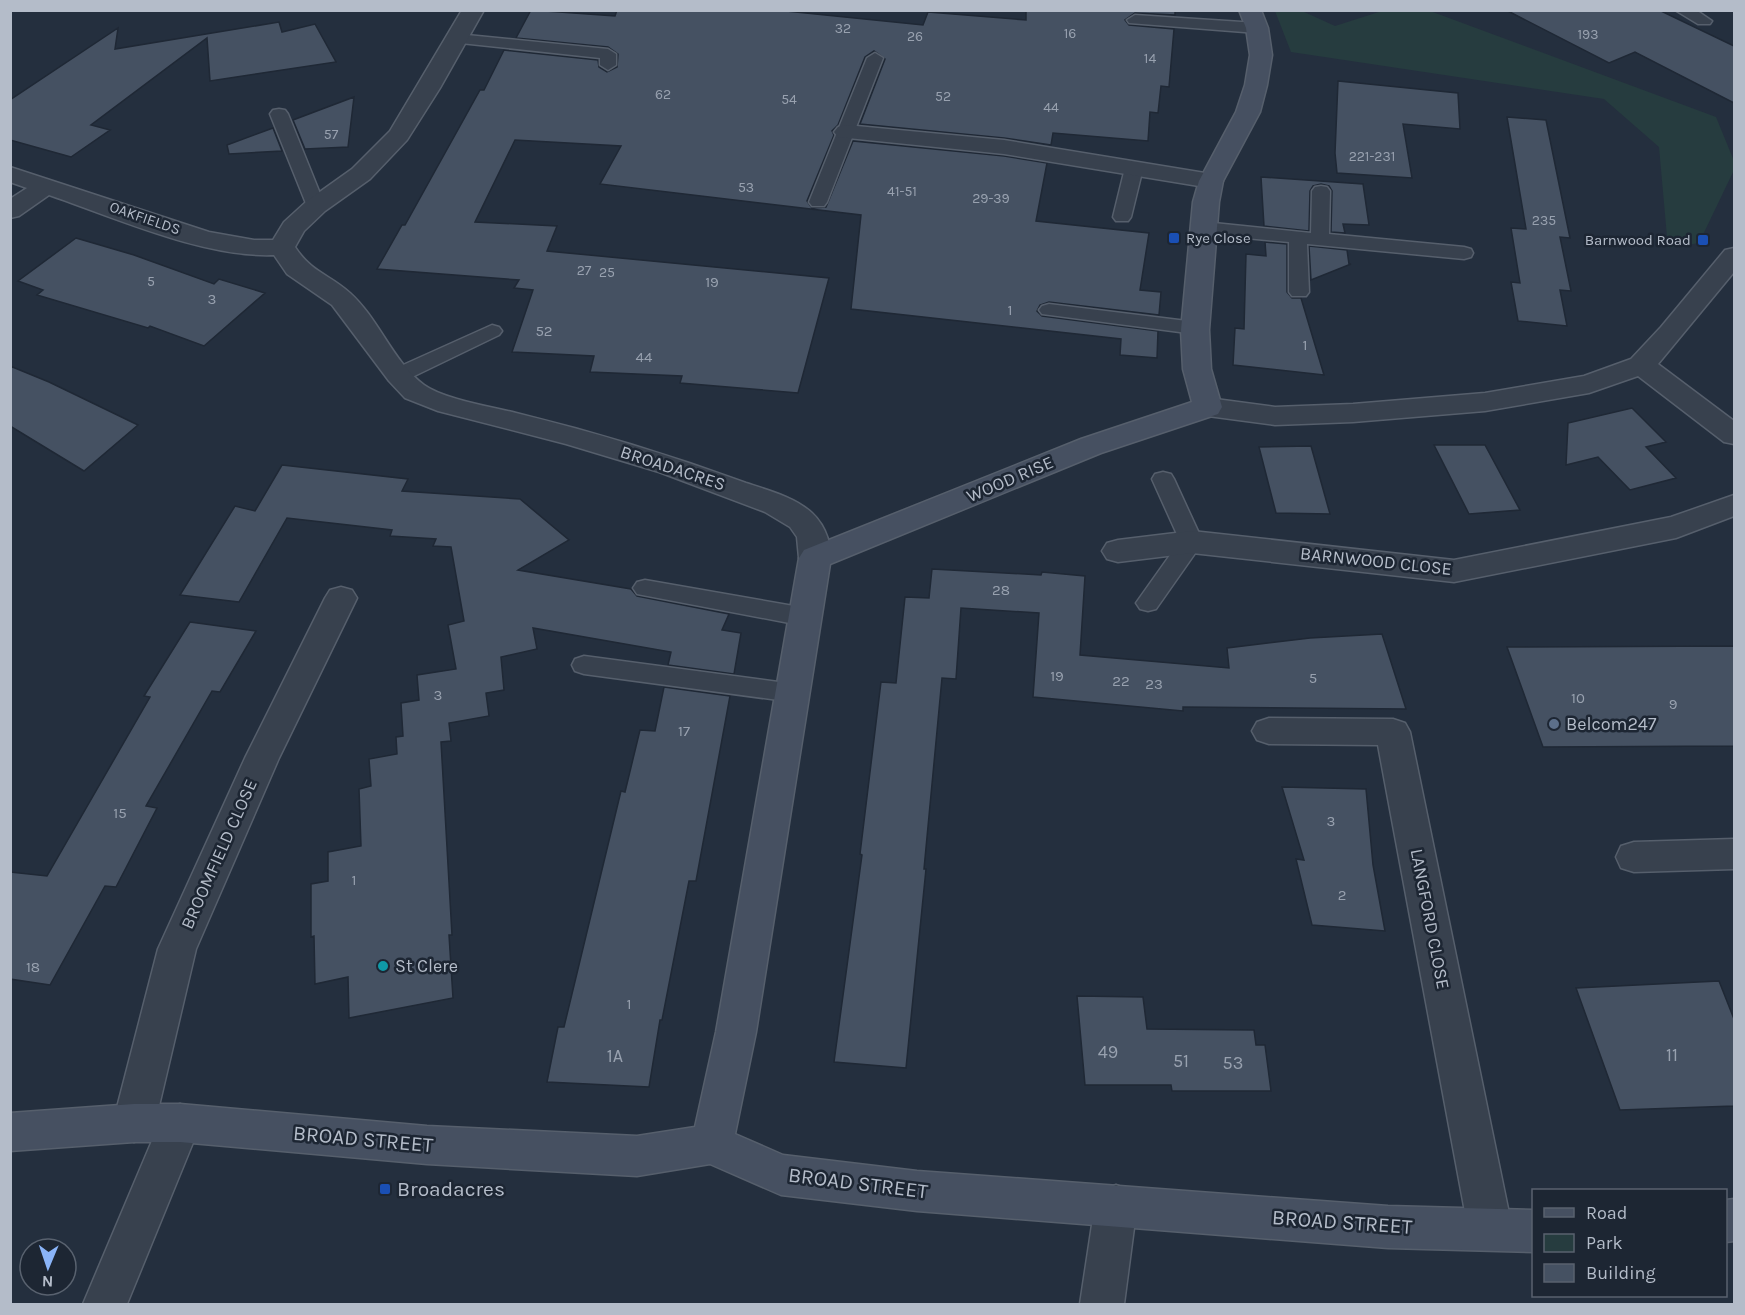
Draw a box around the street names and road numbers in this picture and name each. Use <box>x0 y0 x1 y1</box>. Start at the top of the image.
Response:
street label: OAKFIELDS <box>107 197 183 239</box>
street label: BROADACRES <box>618 441 728 495</box>
street label: WOOD RISE <box>963 451 1057 507</box>
street label: BARNWOOD CLOSE <box>1299 542 1453 580</box>
street label: BROOMFIELD CLOSE <box>176 776 262 932</box>
street label: LANGFORD CLOSE <box>1406 847 1454 991</box>
street label: BROAD STREET <box>292 1121 435 1157</box>
street label: BROAD STREET <box>787 1163 930 1204</box>
street label: BROAD STREET <box>1271 1205 1413 1239</box>

